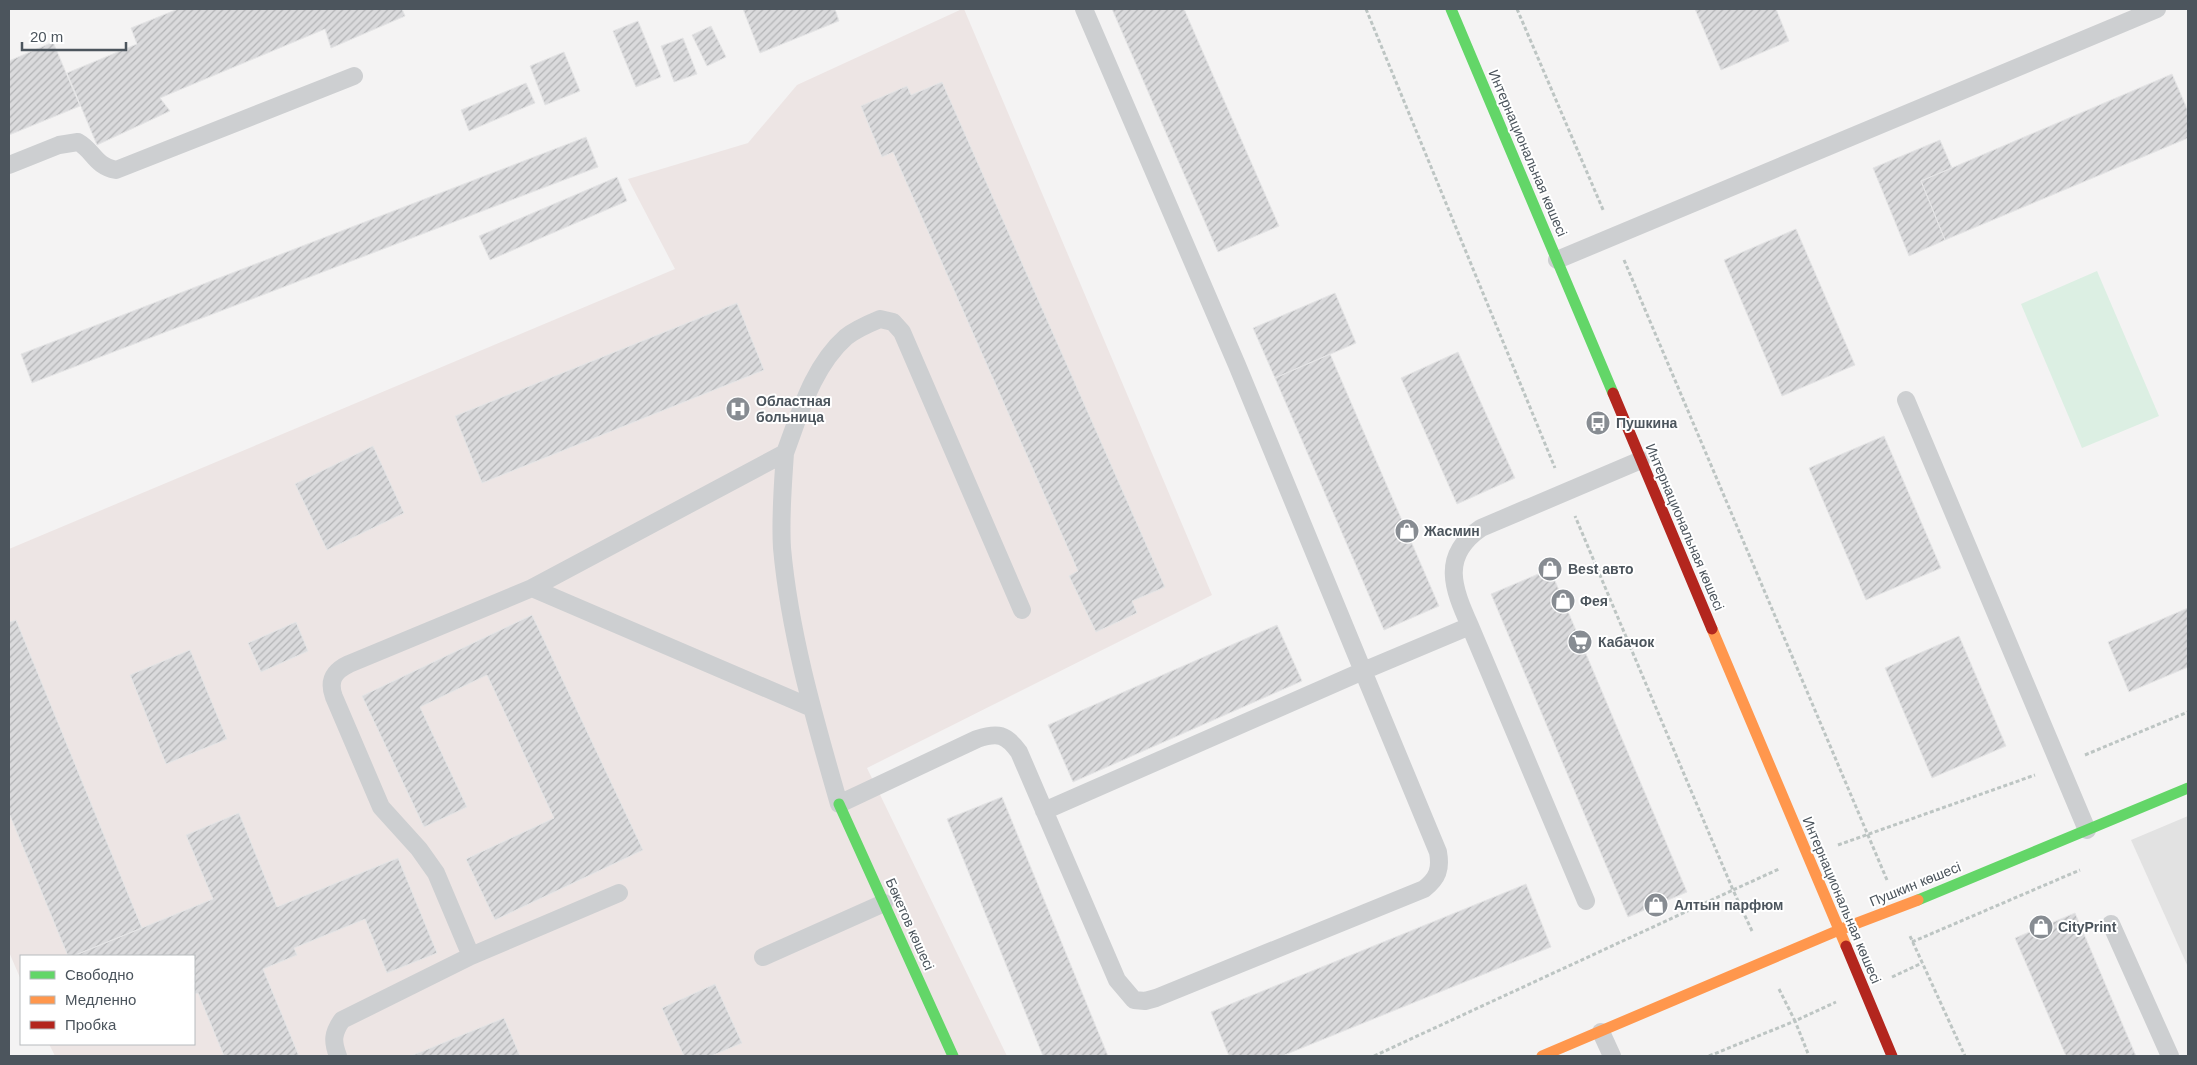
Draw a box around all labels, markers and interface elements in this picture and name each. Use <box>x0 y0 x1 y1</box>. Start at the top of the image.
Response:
scale bar <box>22 20 126 52</box>
text: 20 m <box>30 28 63 45</box>
street label: Интернациональная көшесі <box>1486 67 1570 239</box>
place label: Областная больница <box>756 393 831 425</box>
hospital icon: Областная больница <box>725 396 751 422</box>
bus stop icon: Пушкина <box>1585 410 1611 436</box>
place label: Пушкина <box>1616 415 1678 431</box>
street label: Интернациональная көшесі <box>1643 441 1727 613</box>
shop icon: Жасмин <box>1394 518 1420 544</box>
place label: Жасмин <box>1423 523 1480 539</box>
shop icon: Best авто <box>1537 556 1563 582</box>
place label: Best авто <box>1568 561 1634 577</box>
shop icon: Фея <box>1550 588 1576 614</box>
place label: Фея <box>1580 593 1608 609</box>
supermarket icon: Кабачок <box>1567 629 1593 655</box>
place label: Кабачок <box>1598 634 1655 650</box>
street label: Интернациональная көшесі <box>1800 814 1884 986</box>
street label: Пушкин көшесі <box>1867 858 1963 910</box>
street label: Бөкетов көшесі <box>883 876 937 972</box>
shop icon: Алтын парфюм <box>1643 892 1669 918</box>
place label: Алтын парфюм <box>1674 897 1783 913</box>
shop icon: CityPrint <box>2028 914 2054 940</box>
place label: CityPrint <box>2058 919 2117 935</box>
legend <box>20 955 195 1045</box>
text: Свободно <box>65 966 134 983</box>
text: Медленно <box>65 991 136 1008</box>
text: Пробка <box>65 1016 117 1033</box>

